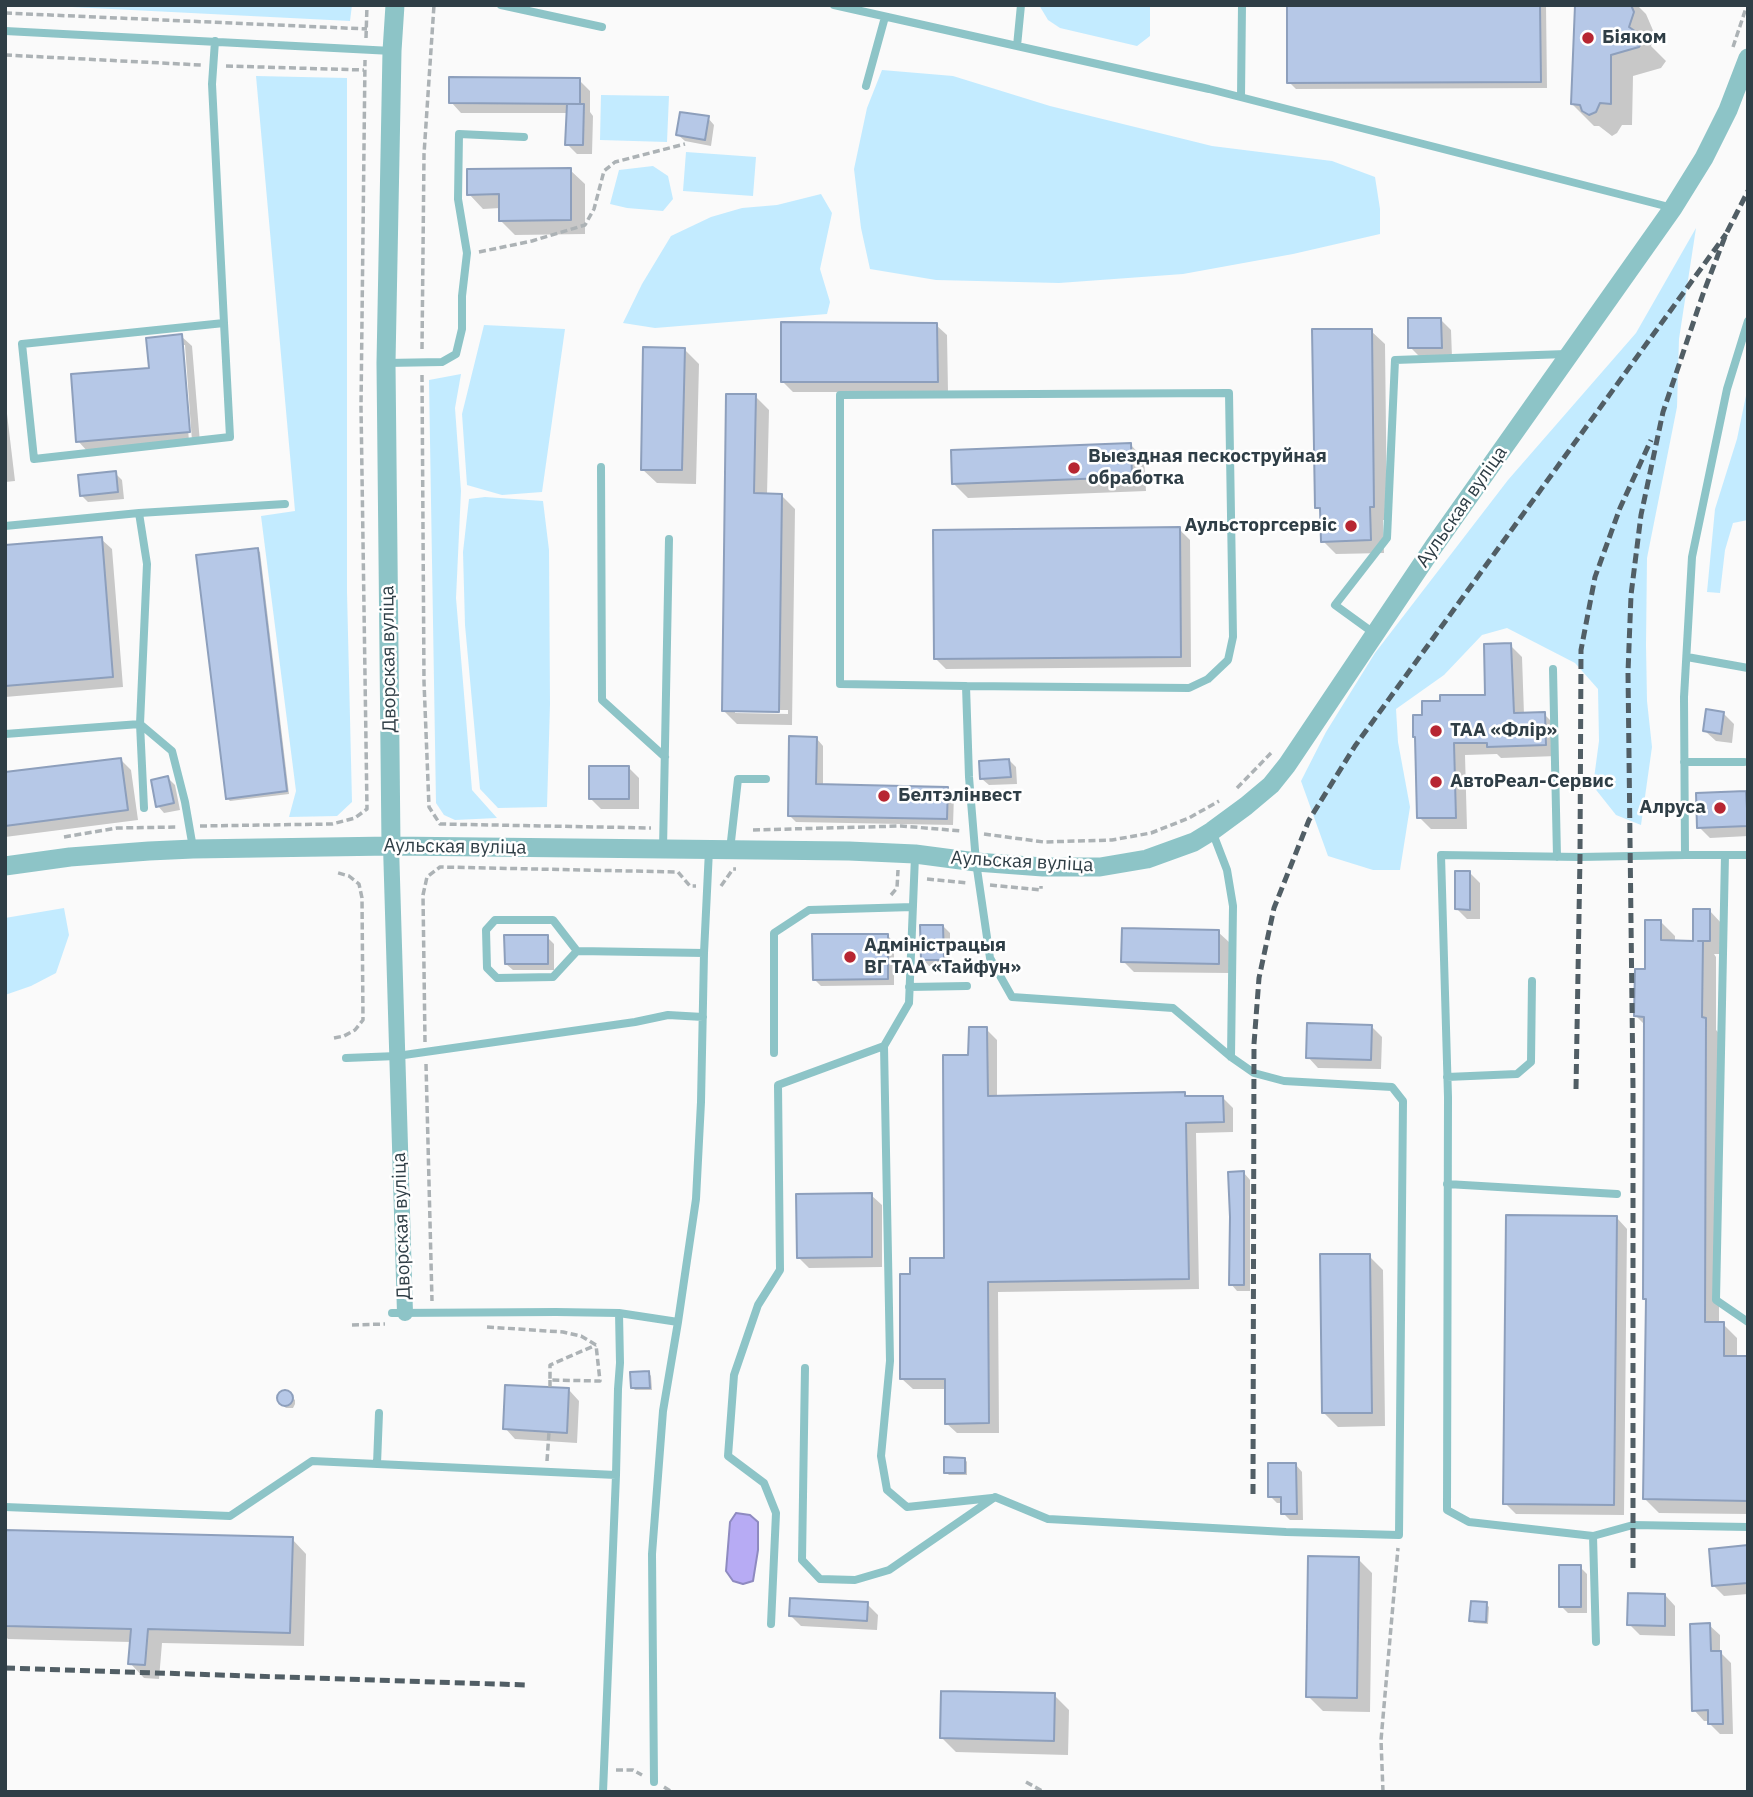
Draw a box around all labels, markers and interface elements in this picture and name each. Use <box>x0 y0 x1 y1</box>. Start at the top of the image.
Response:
place label: Біяком <box>1602 27 1667 49</box>
marker: Біяком <box>1580 30 1596 46</box>
street label: Аульская вуліца <box>1412 442 1512 572</box>
place label: Выездная пескоструйная обработка <box>1088 446 1327 490</box>
marker: Выездная пескоструйная обработка <box>1066 460 1082 476</box>
place label: Аульсторгсервіс <box>1184 515 1337 537</box>
marker: Аульсторгсервіс <box>1343 518 1359 534</box>
street label: Дворская вуліца <box>376 585 402 733</box>
place label: ТАА «Флір» <box>1450 720 1557 742</box>
marker: ТАА «Флір» <box>1428 723 1444 739</box>
place label: АвтоРеал-Сервис <box>1450 771 1614 793</box>
marker: АвтоРеал-Сервис <box>1428 774 1444 790</box>
place label: Белтэлінвест <box>898 785 1022 807</box>
marker: Белтэлінвест <box>876 788 892 804</box>
place label: Алруса <box>1639 797 1706 819</box>
marker: Алруса <box>1712 800 1728 816</box>
street label: Аульская вуліца <box>383 834 527 860</box>
street label: Аульская вуліца <box>950 847 1094 877</box>
place label: Адміністрацыя ВГ ТАА «Тайфун» <box>864 935 1021 979</box>
marker: Адміністрацыя ВГ ТАА «Тайфун» <box>842 949 858 965</box>
street label: Дворская вуліца <box>388 1152 416 1300</box>

